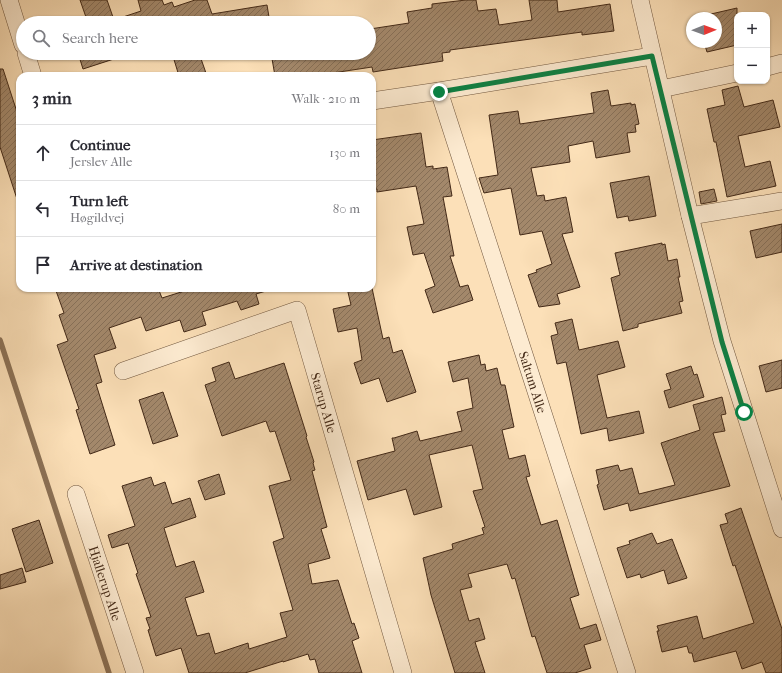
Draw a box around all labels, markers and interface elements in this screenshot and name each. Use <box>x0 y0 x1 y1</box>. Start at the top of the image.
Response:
north arrow <box>686 12 722 48</box>
map controls <box>734 12 770 84</box>
button: + <box>734 12 770 48</box>
search box <box>16 16 376 60</box>
icon: search <box>30 27 52 49</box>
text: Search here <box>62 29 138 47</box>
button: − <box>734 48 770 84</box>
route end <box>430 83 448 101</box>
text: 3 min <box>32 88 72 108</box>
text: Walk · 210 m <box>292 91 360 106</box>
text: Continue <box>70 136 130 154</box>
icon: ahead <box>32 142 54 164</box>
text: 130 m <box>329 145 360 160</box>
text: Jerslev Alle <box>70 154 132 169</box>
text: Turn left <box>70 192 128 210</box>
icon: left <box>32 198 54 220</box>
text: 80 m <box>333 201 360 216</box>
text: Høgildvej <box>70 210 124 225</box>
icon: arrive <box>32 254 54 276</box>
text: Arrive at destination <box>70 256 202 274</box>
street label: Saltum Alle <box>516 349 550 415</box>
street label: Starup Alle <box>308 371 340 435</box>
route start <box>735 403 753 421</box>
street label: Hjallerup Alle <box>86 544 125 623</box>

